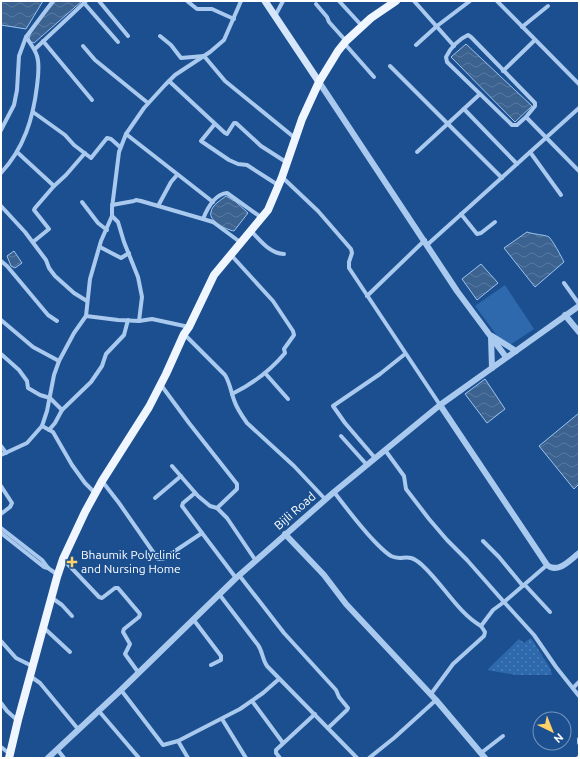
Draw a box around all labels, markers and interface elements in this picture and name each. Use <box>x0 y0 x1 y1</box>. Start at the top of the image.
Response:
street label: Bijli Road <box>272 489 318 532</box>
place label: Bhaumik Polyclinic and Nursing Home <box>81 548 181 575</box>
marker: Bhaumik Polyclinic and Nursing Home <box>66 556 78 568</box>
north arrow <box>532 711 572 751</box>
text: N <box>552 731 566 746</box>

